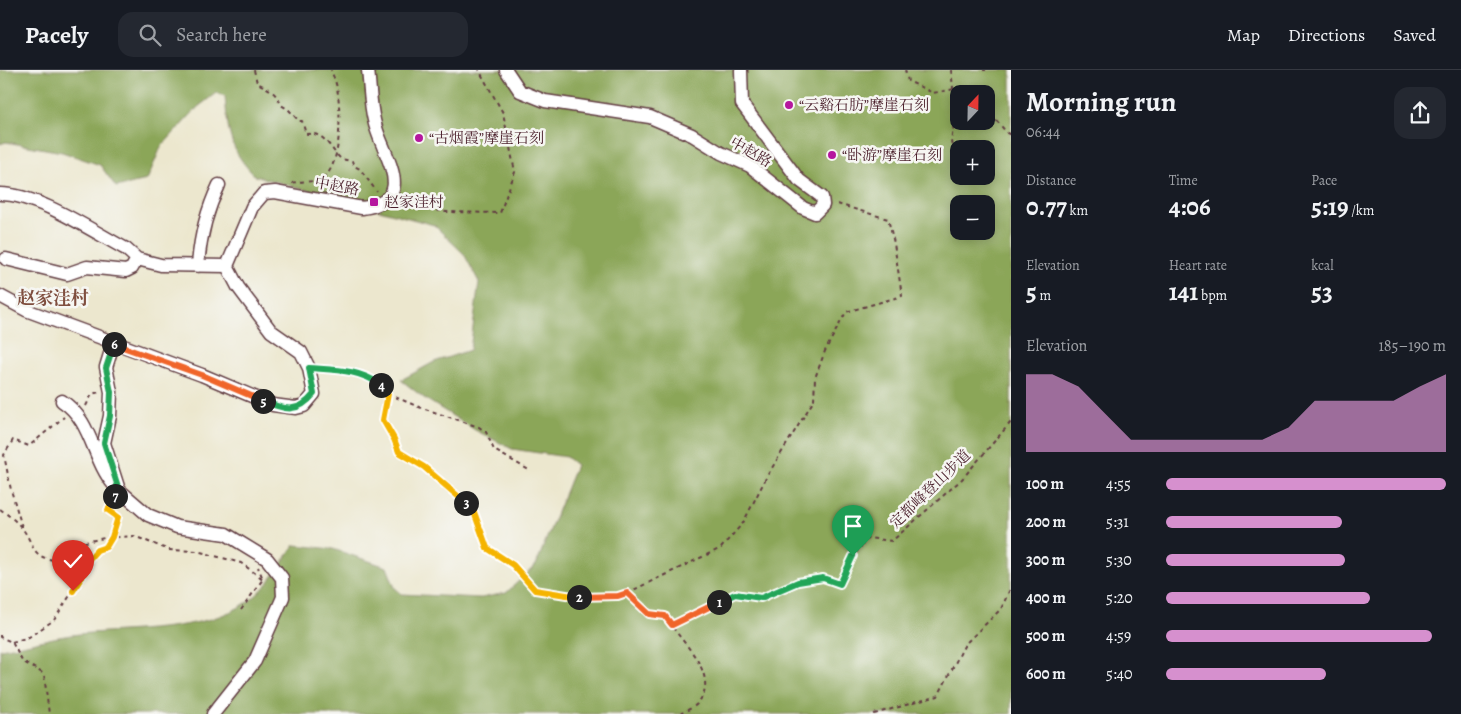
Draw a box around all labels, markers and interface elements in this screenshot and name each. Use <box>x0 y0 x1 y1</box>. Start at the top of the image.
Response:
search box <box>118 12 468 57</box>
text: Pacely <box>25 19 88 51</box>
icon: search <box>136 21 164 49</box>
text: Search here <box>176 22 267 48</box>
text: Map <box>1227 23 1260 47</box>
text: Directions <box>1288 23 1365 47</box>
text: Saved <box>1393 23 1436 47</box>
text: Morning run <box>1026 83 1176 121</box>
north arrow <box>950 85 995 130</box>
map controls <box>950 85 995 240</box>
button: share <box>1394 87 1446 139</box>
place label: “云谿石肪”摩崖石刻 <box>799 95 929 115</box>
marker: “云谿石肪”摩崖石刻 <box>783 99 795 111</box>
text: 06:44 <box>1026 121 1060 143</box>
place label: “古烟霞”摩崖石刻 <box>429 128 544 148</box>
marker: “古烟霞”摩崖石刻 <box>413 132 425 144</box>
street label: 中赵路 <box>727 132 775 172</box>
button: + <box>950 140 995 185</box>
place label: “卧游”摩崖石刻 <box>842 145 942 165</box>
marker: “卧游”摩崖石刻 <box>826 149 838 161</box>
text: Distance <box>1026 171 1076 190</box>
text: Time <box>1169 171 1198 190</box>
text: Pace <box>1311 171 1337 190</box>
street label: 中赵路 <box>313 172 361 200</box>
text: 0.77 <box>1026 190 1067 224</box>
text: 4:06 <box>1169 190 1211 224</box>
text: 5:19 <box>1311 190 1348 224</box>
place label: 赵家洼村 <box>384 192 444 212</box>
button: − <box>950 195 995 240</box>
marker: 赵家洼村 <box>368 196 380 208</box>
text: km <box>1067 201 1088 220</box>
text: /km <box>1348 201 1374 220</box>
text: Elevation <box>1026 256 1080 275</box>
text: Heart rate <box>1169 256 1227 275</box>
text: kcal <box>1311 256 1334 275</box>
text: 5 <box>1026 275 1037 309</box>
text: 141 <box>1169 275 1198 309</box>
text: 53 <box>1311 275 1333 309</box>
district label: 赵家洼村 <box>17 286 89 310</box>
text: m <box>1037 286 1051 305</box>
text: bpm <box>1198 286 1227 305</box>
pin: 6 <box>102 332 126 356</box>
text: 6 <box>111 335 118 354</box>
text: Elevation <box>1026 335 1087 357</box>
text: 185–190 m <box>1378 335 1446 357</box>
pin: 4 <box>368 372 394 398</box>
text: 4 <box>378 376 385 395</box>
pin: 5 <box>250 388 276 414</box>
text: 5 <box>261 392 266 411</box>
street label: 定都峰登山步道 <box>885 445 975 533</box>
text: 100 m <box>1026 473 1064 495</box>
text: 4:55 <box>1106 473 1131 495</box>
pin: 7 <box>102 484 128 508</box>
text: 7 <box>113 487 118 506</box>
pin: 3 <box>454 490 478 516</box>
text: 3 <box>463 494 470 513</box>
pin <box>832 505 874 556</box>
text: 200 m <box>1026 511 1066 533</box>
text: 5:31 <box>1106 511 1129 533</box>
icon: arrive <box>839 512 867 540</box>
pin <box>52 540 94 591</box>
icon: check <box>59 547 87 575</box>
text: 300 m <box>1026 549 1065 571</box>
text: 5:30 <box>1106 549 1132 571</box>
pin: 2 <box>566 584 592 610</box>
text: 400 m <box>1026 587 1066 609</box>
text: 5:20 <box>1106 587 1133 609</box>
text: 2 <box>576 588 583 607</box>
pin: 1 <box>706 590 732 614</box>
text: 1 <box>717 593 722 612</box>
text: 500 m <box>1026 625 1065 647</box>
text: 4:59 <box>1106 625 1131 647</box>
text: 600 m <box>1026 663 1066 685</box>
text: 5:40 <box>1106 663 1132 685</box>

